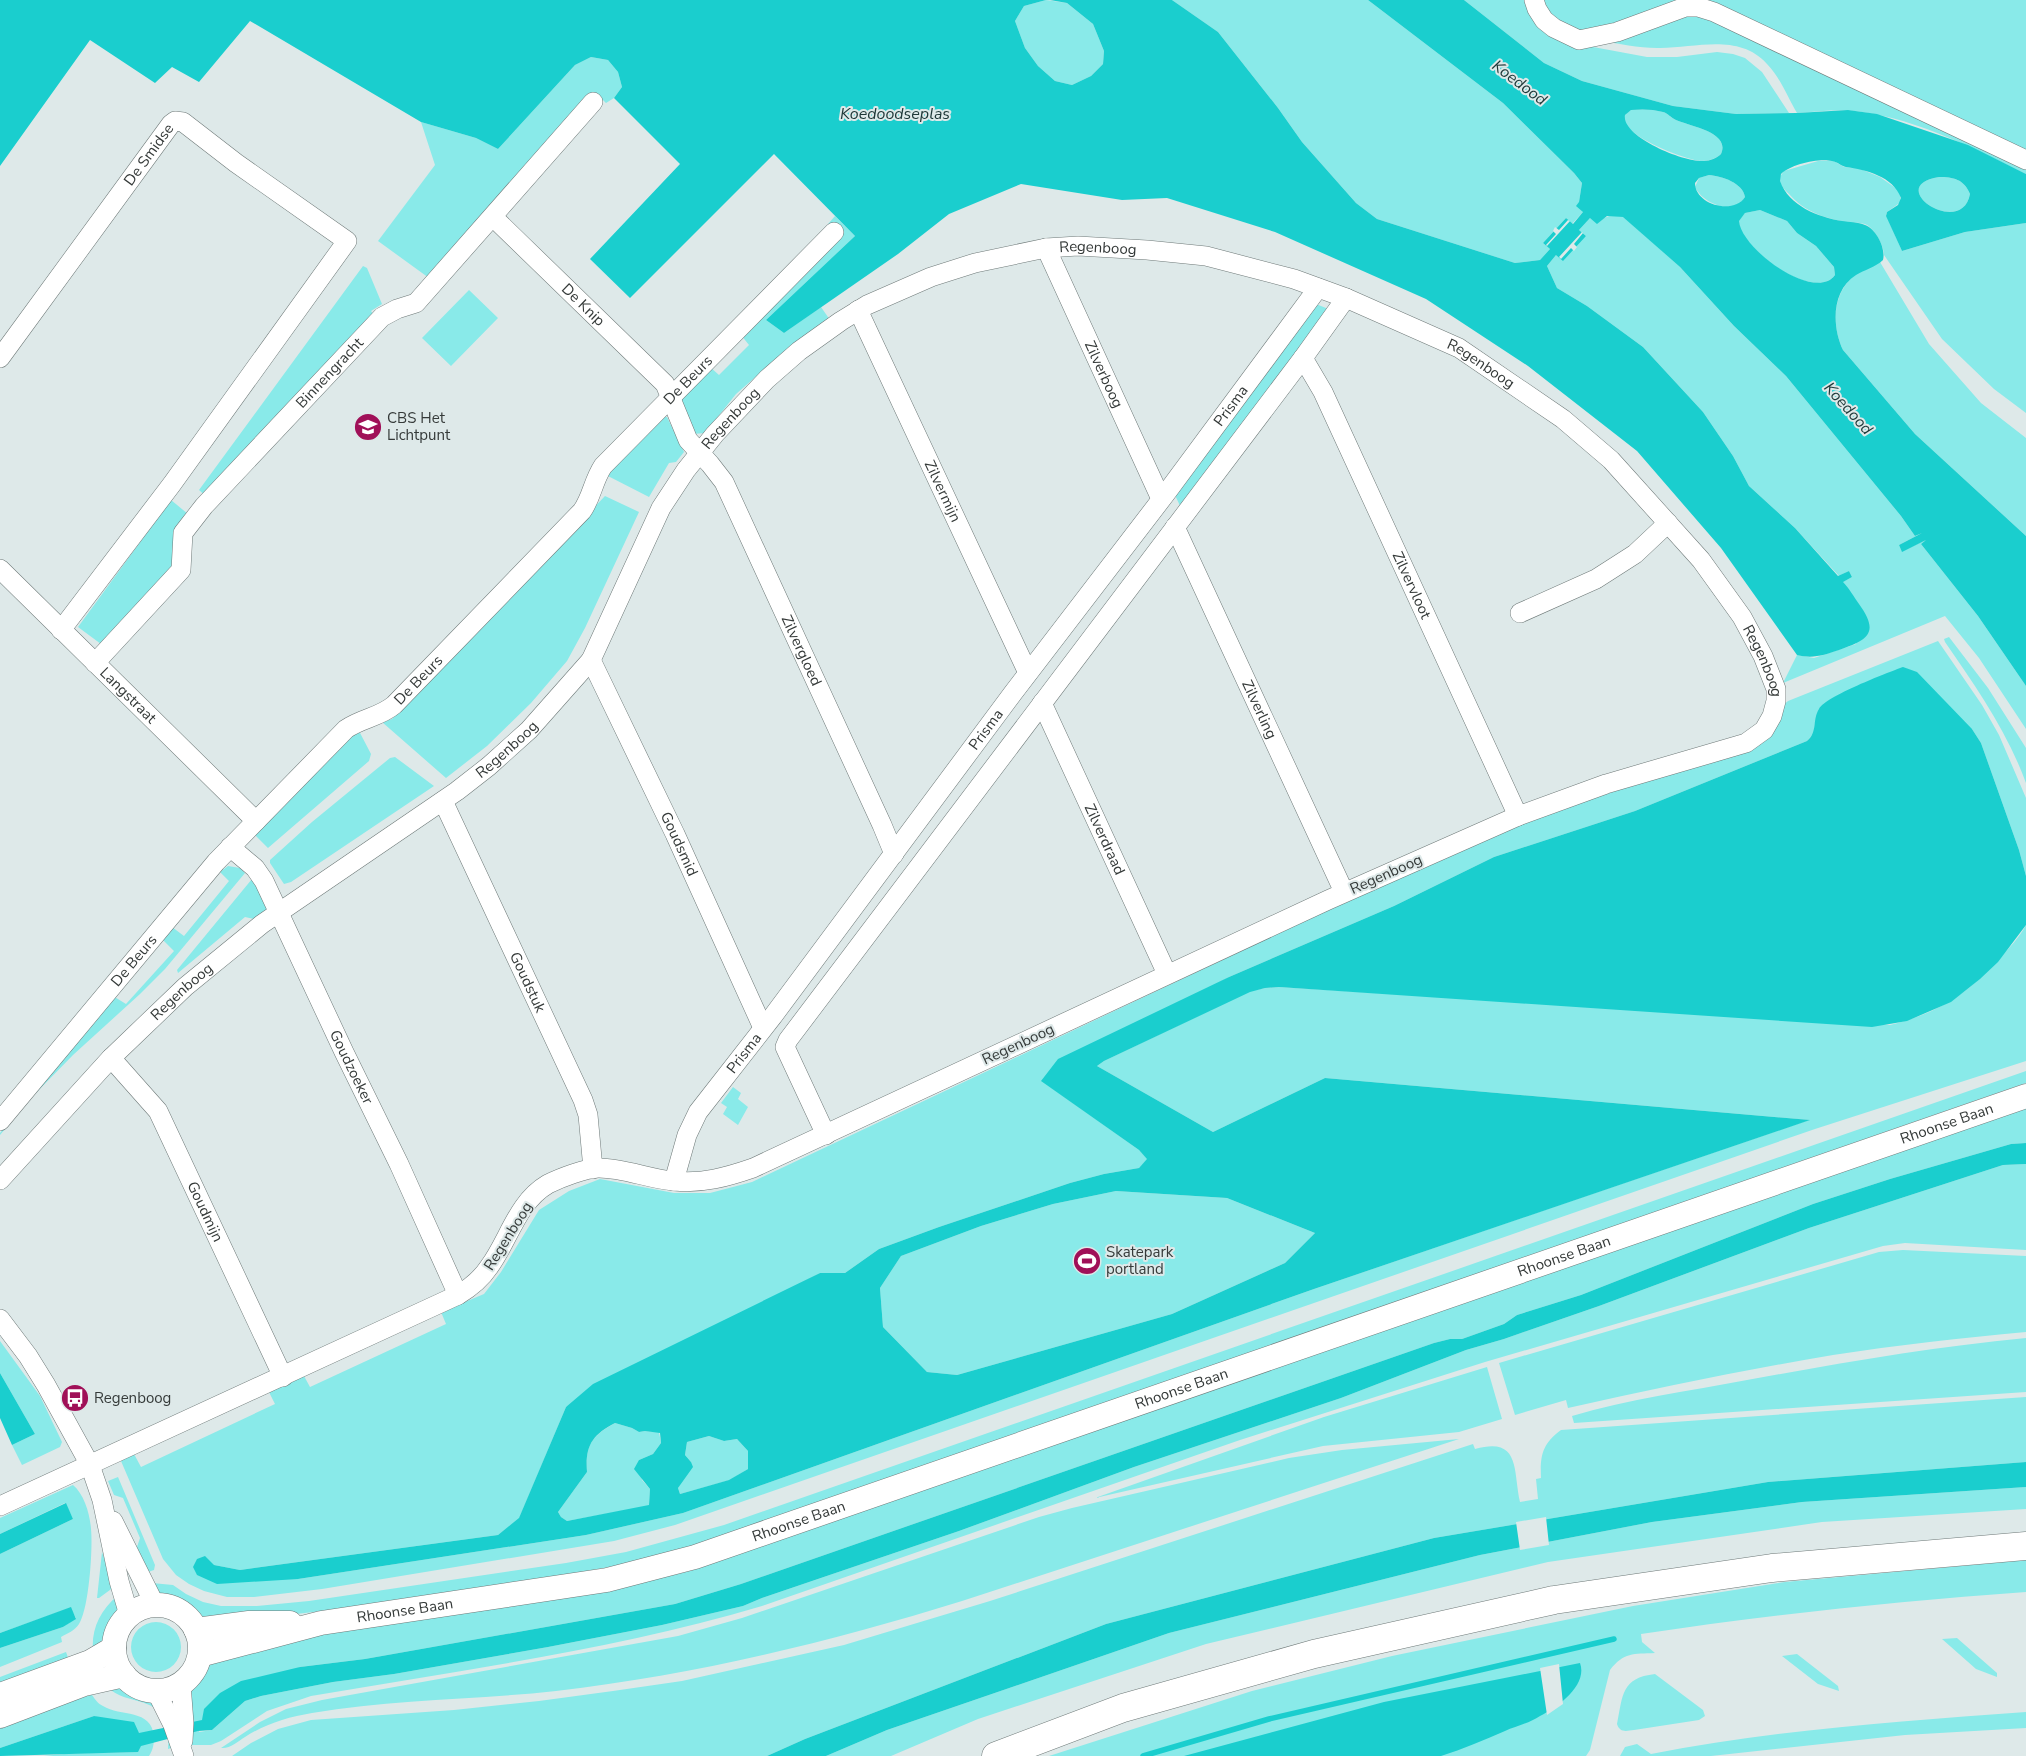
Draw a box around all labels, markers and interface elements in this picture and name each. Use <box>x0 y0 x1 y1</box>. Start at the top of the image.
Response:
water label: Koedood <box>1487 55 1552 111</box>
water label: Koedoodseplas <box>840 103 950 125</box>
street label: De Smidse <box>119 119 178 190</box>
street label: Regenboog <box>1059 236 1137 259</box>
street label: De Knip <box>557 279 610 331</box>
street label: Binnengracht <box>291 333 368 412</box>
street label: Regenboog <box>1444 334 1519 393</box>
street label: Zilverboog <box>1080 338 1128 411</box>
street label: De Beurs <box>659 351 717 409</box>
water label: Koedood <box>1819 378 1878 440</box>
street label: Prisma <box>1209 381 1253 430</box>
street label: Regenboog <box>697 383 764 453</box>
place label: CBS Het Lichtpunt <box>387 408 451 445</box>
school or university icon: CBS Het Lichtpunt <box>353 412 383 442</box>
street label: Zilvermijn <box>920 457 966 525</box>
street label: Zilvervloot <box>1388 548 1436 623</box>
street label: Zilvergloed <box>777 612 826 689</box>
street label: Regenboog <box>1738 621 1786 697</box>
street label: De Beurs <box>390 651 447 709</box>
street label: Langstraat <box>95 663 162 728</box>
street label: Zilverling <box>1237 677 1282 742</box>
street label: Prisma <box>964 705 1008 754</box>
street label: Regenboog <box>472 716 543 783</box>
street label: Zilverdraad <box>1080 800 1130 878</box>
street label: Goudsmid <box>656 808 703 879</box>
street label: Regenboog <box>1347 849 1425 899</box>
street label: De Beurs <box>106 930 161 991</box>
street label: Goudstuk <box>505 949 551 1016</box>
street label: Regenboog <box>146 958 217 1025</box>
street label: Regenboog <box>979 1019 1057 1069</box>
street label: Goudzoeker <box>325 1027 378 1108</box>
street label: Prisma <box>722 1029 766 1078</box>
street label: Rhoonse Baan <box>1897 1098 1996 1149</box>
street label: Goudmijn <box>182 1178 228 1245</box>
street label: Regenboog <box>479 1198 537 1274</box>
street label: Rhoonse Baan <box>1515 1231 1613 1281</box>
place label: Skatepark portland <box>1106 1242 1174 1279</box>
sports icon: Skatepark portland <box>1072 1246 1102 1276</box>
street label: Rhoonse Baan <box>1132 1363 1231 1414</box>
bus stop icon: Regenboog <box>60 1383 90 1413</box>
place label: Regenboog <box>94 1388 171 1408</box>
street label: Rhoonse Baan <box>749 1496 848 1547</box>
street label: Rhoonse Baan <box>355 1593 455 1628</box>

